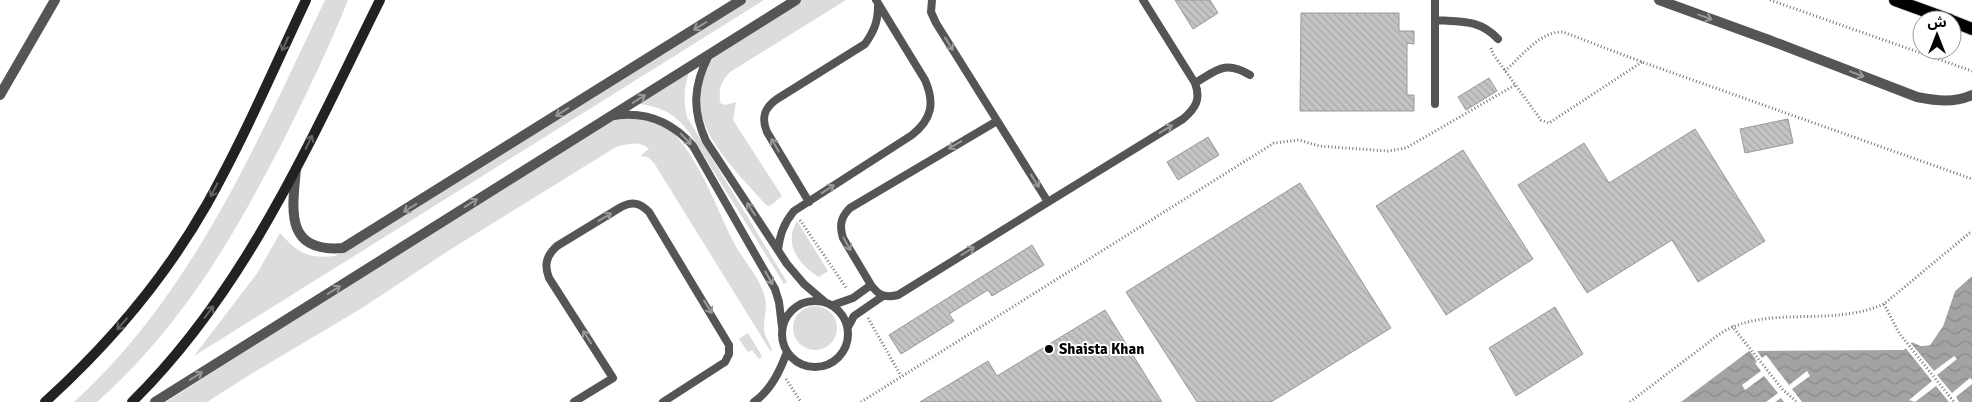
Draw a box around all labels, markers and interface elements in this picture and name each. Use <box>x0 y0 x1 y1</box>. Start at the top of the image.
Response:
north arrow <box>1912 10 1962 60</box>
one-way arrow <box>1697 13 1712 22</box>
text: ش <box>1927 14 1947 31</box>
one-way arrow <box>693 21 707 31</box>
one-way arrow <box>280 36 290 51</box>
one-way arrow <box>943 37 954 51</box>
one-way arrow <box>1849 70 1864 79</box>
one-way arrow <box>631 93 645 103</box>
one-way arrow <box>556 108 570 118</box>
one-way arrow <box>1159 124 1173 134</box>
one-way arrow <box>680 132 692 145</box>
one-way arrow <box>305 135 314 150</box>
one-way arrow <box>769 138 779 152</box>
one-way arrow <box>949 141 963 151</box>
one-way arrow <box>1031 174 1041 188</box>
one-way arrow <box>209 182 218 197</box>
one-way arrow <box>821 184 835 194</box>
one-way arrow <box>464 198 478 208</box>
one-way arrow <box>403 203 417 213</box>
one-way arrow <box>746 203 756 217</box>
one-way arrow <box>598 211 612 221</box>
one-way arrow <box>842 236 852 251</box>
one-way arrow <box>961 246 975 257</box>
one-way arrow <box>764 271 774 285</box>
one-way arrow <box>326 284 340 294</box>
one-way arrow <box>703 300 713 314</box>
one-way arrow <box>204 305 214 319</box>
one-way arrow <box>116 317 128 330</box>
one-way arrow <box>582 330 592 344</box>
place label: Shaista Khan <box>1059 340 1144 358</box>
marker: Shaista Khan <box>1043 343 1055 355</box>
one-way arrow <box>189 371 203 381</box>

